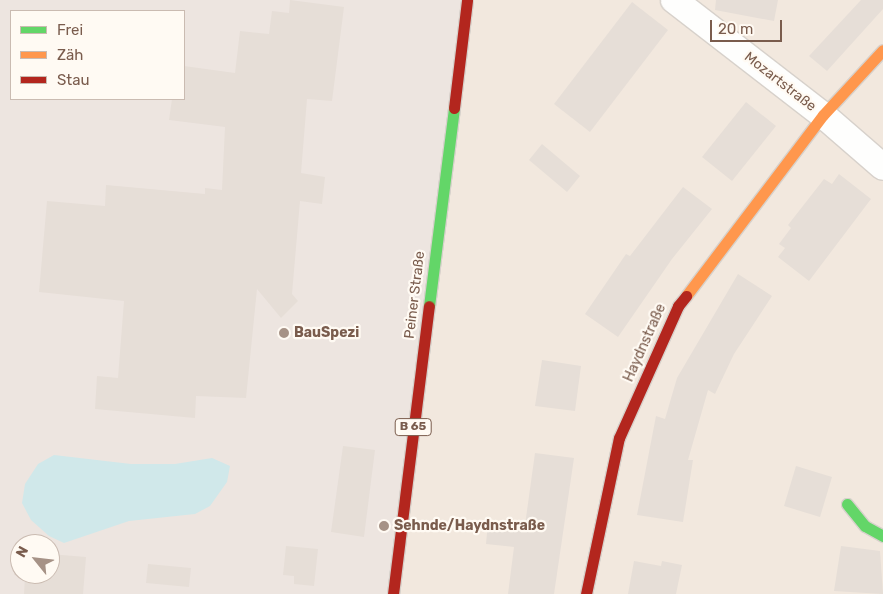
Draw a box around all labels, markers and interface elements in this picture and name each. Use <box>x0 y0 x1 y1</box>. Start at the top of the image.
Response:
legend <box>10 10 185 100</box>
scale bar <box>713 10 786 42</box>
text: 20 m <box>718 20 753 38</box>
text: Frei <box>57 21 83 39</box>
text: Zäh <box>57 46 83 64</box>
street label: Mozartstraße <box>741 49 819 115</box>
text: Stau <box>57 71 90 89</box>
street label: Peiner Straße <box>401 250 429 340</box>
street label: Haydnstraße <box>620 301 670 385</box>
place label: BauSpezi <box>294 325 359 341</box>
marker: BauSpezi <box>278 327 290 339</box>
road number: B 65 <box>394 418 432 437</box>
place label: Sehnde/Haydnstraße <box>394 518 545 534</box>
marker: Sehnde/Haydnstraße <box>378 520 390 532</box>
north arrow <box>10 534 60 584</box>
text: N <box>12 543 32 561</box>

